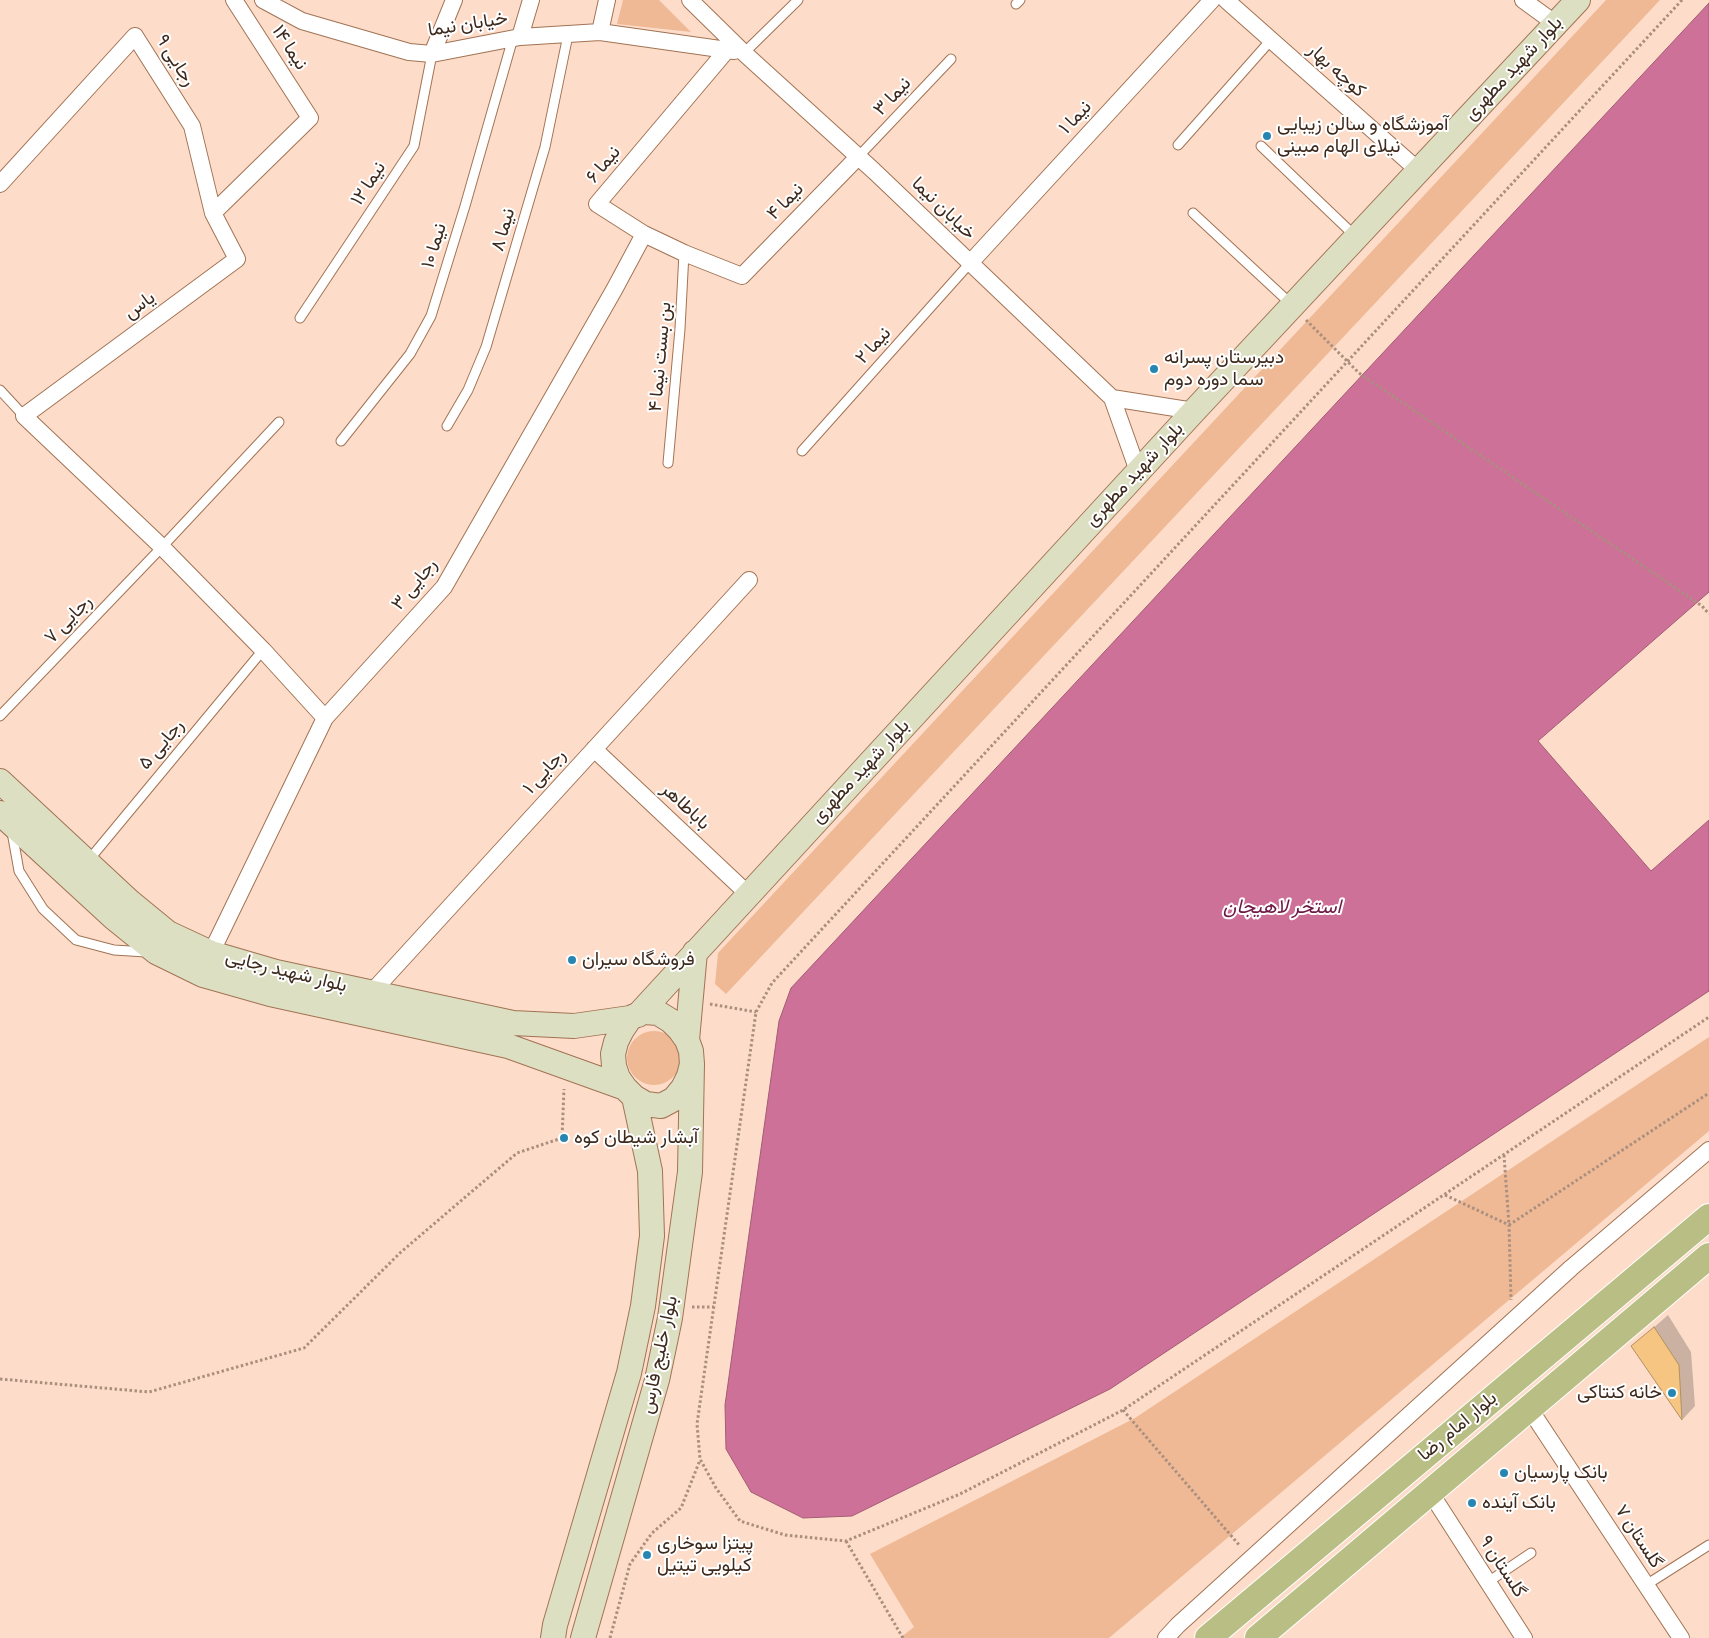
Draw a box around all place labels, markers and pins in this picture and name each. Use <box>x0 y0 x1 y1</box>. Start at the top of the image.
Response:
place label: آموزشگاه و سالن زیبایی نیلای الهام مبینی <box>1277 114 1448 158</box>
marker: آموزشگاه و سالن زیبایی نیلای الهام مبینی <box>1261 130 1273 142</box>
place label: دبیرستان پسرانه سما دوره دوم <box>1164 347 1284 391</box>
marker: دبیرستان پسرانه سما دوره دوم <box>1148 363 1160 375</box>
place label: فروشگاه سیران <box>582 949 695 971</box>
marker: فروشگاه سیران <box>566 954 578 966</box>
place label: آبشار شیطان کوه <box>574 1127 698 1149</box>
marker: آبشار شیطان کوه <box>558 1132 570 1144</box>
place label: خانه کنتاکی <box>1577 1382 1662 1404</box>
marker: خانه کنتاکی <box>1666 1387 1678 1399</box>
place label: بانک پارسیان <box>1514 1462 1608 1484</box>
marker: بانک پارسیان <box>1498 1467 1510 1479</box>
place label: بانک آینده <box>1482 1492 1556 1514</box>
marker: بانک آینده <box>1466 1497 1478 1509</box>
place label: پیتزا سوخاری کیلویی تیتیل <box>657 1533 753 1577</box>
marker: پیتزا سوخاری کیلویی تیتیل <box>641 1549 653 1561</box>

